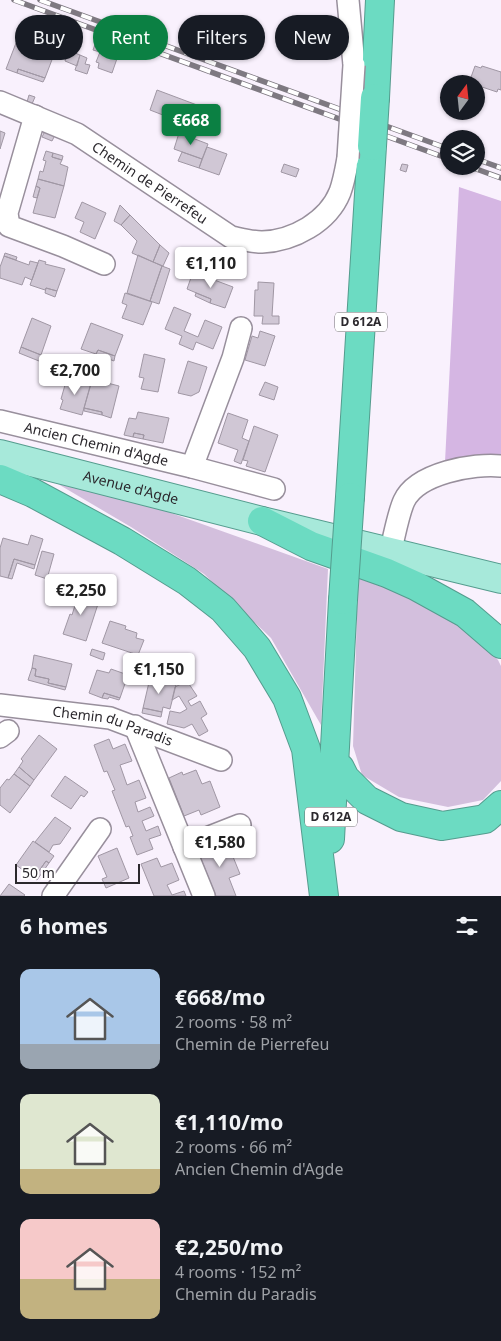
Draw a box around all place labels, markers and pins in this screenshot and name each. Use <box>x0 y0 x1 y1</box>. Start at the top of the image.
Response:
pin: €668 <box>161 104 221 146</box>
pin: €1,110 <box>170 246 252 289</box>
pin: €2,700 <box>34 354 116 396</box>
pin: €2,250 <box>40 574 122 616</box>
pin: €1,150 <box>118 652 200 695</box>
pin: €1,580 <box>179 826 261 868</box>

